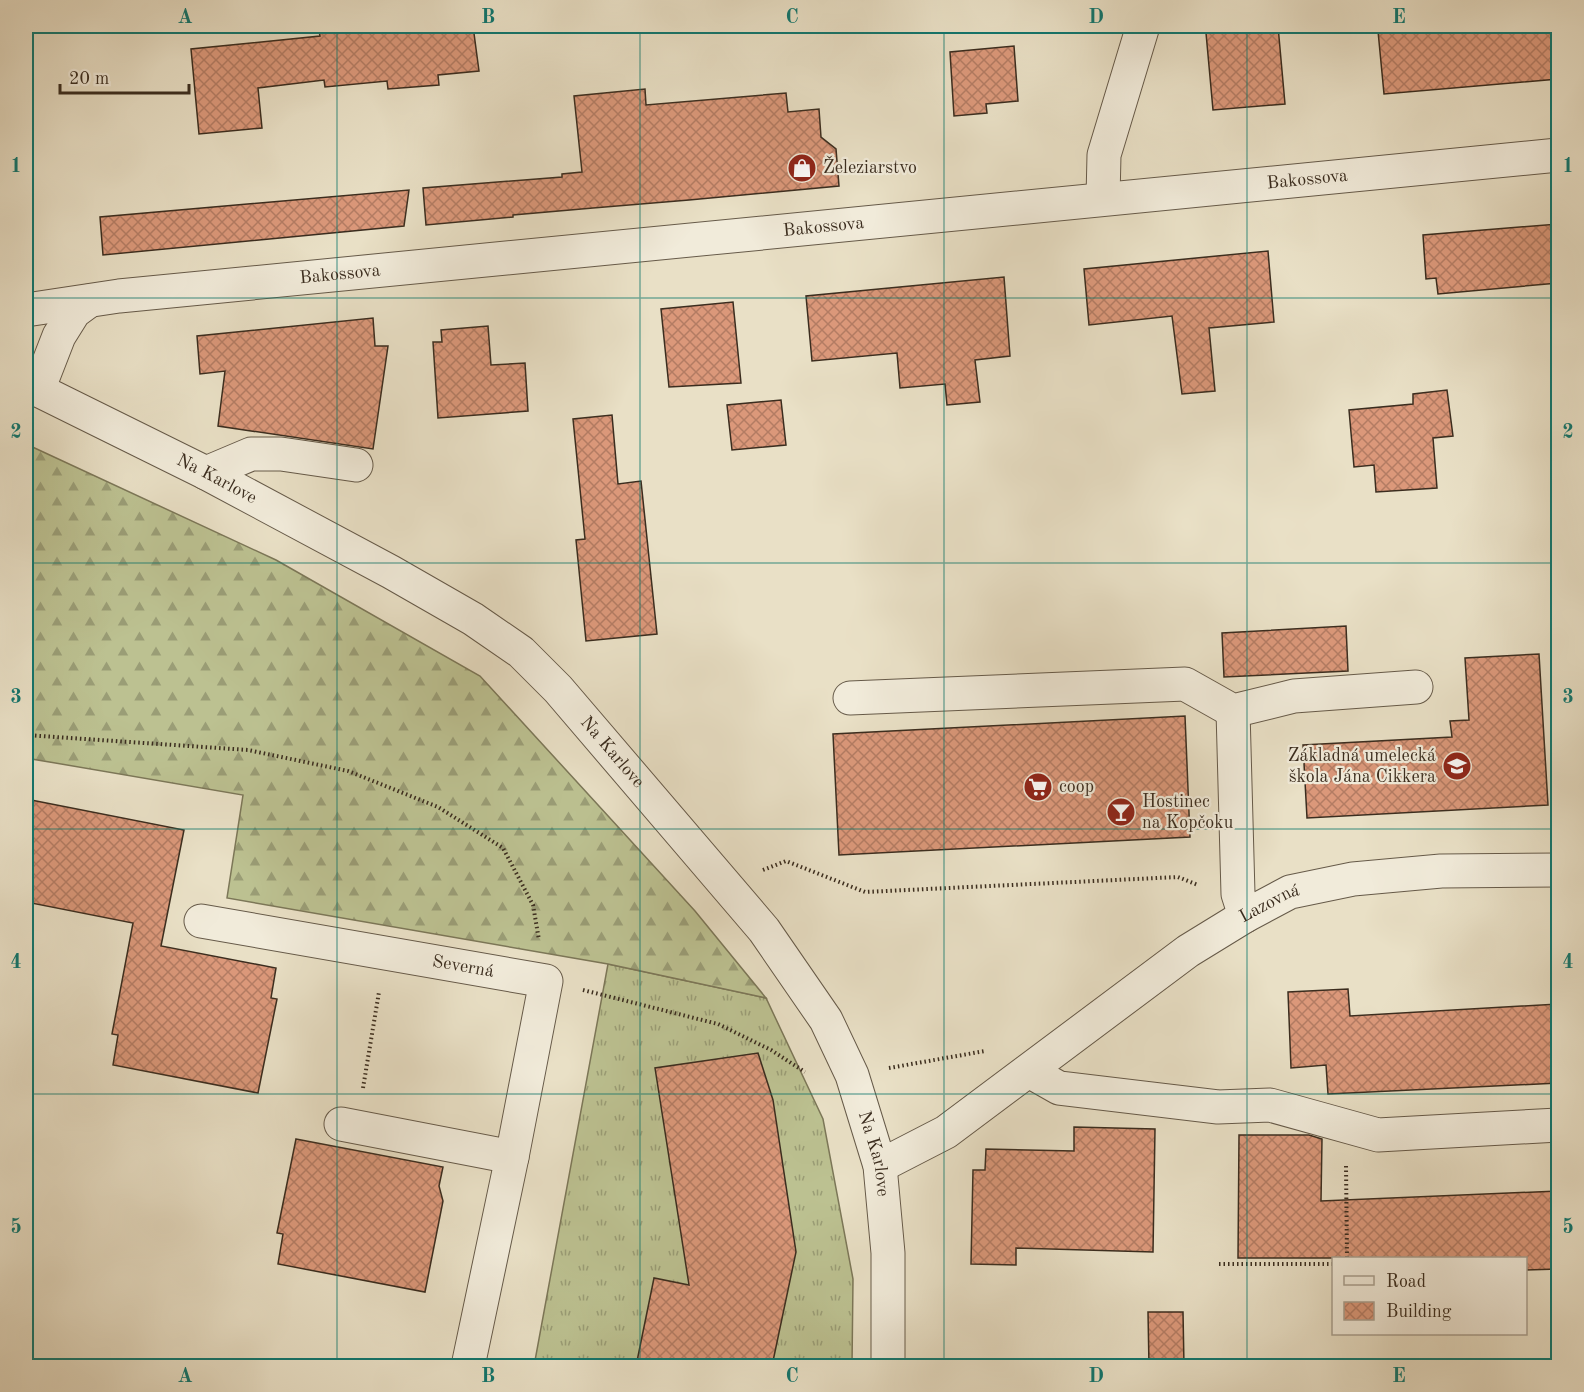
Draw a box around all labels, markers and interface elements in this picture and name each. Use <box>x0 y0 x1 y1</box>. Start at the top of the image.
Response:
text: A <box>177 8 193 28</box>
text: B <box>481 8 495 28</box>
text: C <box>785 8 799 28</box>
text: D <box>1088 8 1104 28</box>
text: E <box>1392 8 1406 28</box>
scale bar <box>60 57 189 95</box>
text: 20 m <box>69 70 109 88</box>
shop icon: Železiarstvo <box>786 152 818 184</box>
place label: Železiarstvo <box>823 155 917 177</box>
text: 1 <box>10 157 22 177</box>
text: 1 <box>1562 157 1574 177</box>
street label: Bakossova <box>1266 167 1349 192</box>
street label: Bakossova <box>782 214 865 240</box>
street label: Bakossova <box>299 261 381 287</box>
text: 2 <box>10 423 22 443</box>
text: 2 <box>1562 423 1574 443</box>
street label: Na Karlove <box>174 451 260 507</box>
text: 3 <box>10 688 22 708</box>
text: 3 <box>1562 688 1574 708</box>
street label: Na Karlove <box>577 713 647 792</box>
place label: Základná umelecká škola Jána Cikkera <box>1288 747 1436 786</box>
school or university icon: Základná umelecká škola Jána Cikkera <box>1441 750 1473 782</box>
supermarket icon: coop <box>1022 771 1054 803</box>
place label: coop <box>1059 778 1094 796</box>
place label: Hostinec na Kopčoku <box>1142 793 1234 832</box>
bar icon: Hostinec na Kopčoku <box>1105 796 1137 828</box>
street label: Lazovná <box>1236 881 1301 926</box>
street label: Severná <box>431 952 495 981</box>
text: 4 <box>10 953 22 973</box>
text: 4 <box>1562 953 1574 973</box>
street label: Na Karlove <box>855 1109 892 1197</box>
text: 5 <box>10 1217 22 1238</box>
text: 5 <box>1562 1217 1574 1238</box>
legend <box>1332 1257 1527 1335</box>
text: Road <box>1386 1273 1426 1291</box>
text: Building <box>1386 1303 1452 1321</box>
text: A <box>177 1367 193 1387</box>
text: B <box>481 1367 495 1387</box>
text: C <box>785 1367 799 1387</box>
text: D <box>1088 1367 1104 1387</box>
text: E <box>1392 1367 1406 1387</box>

